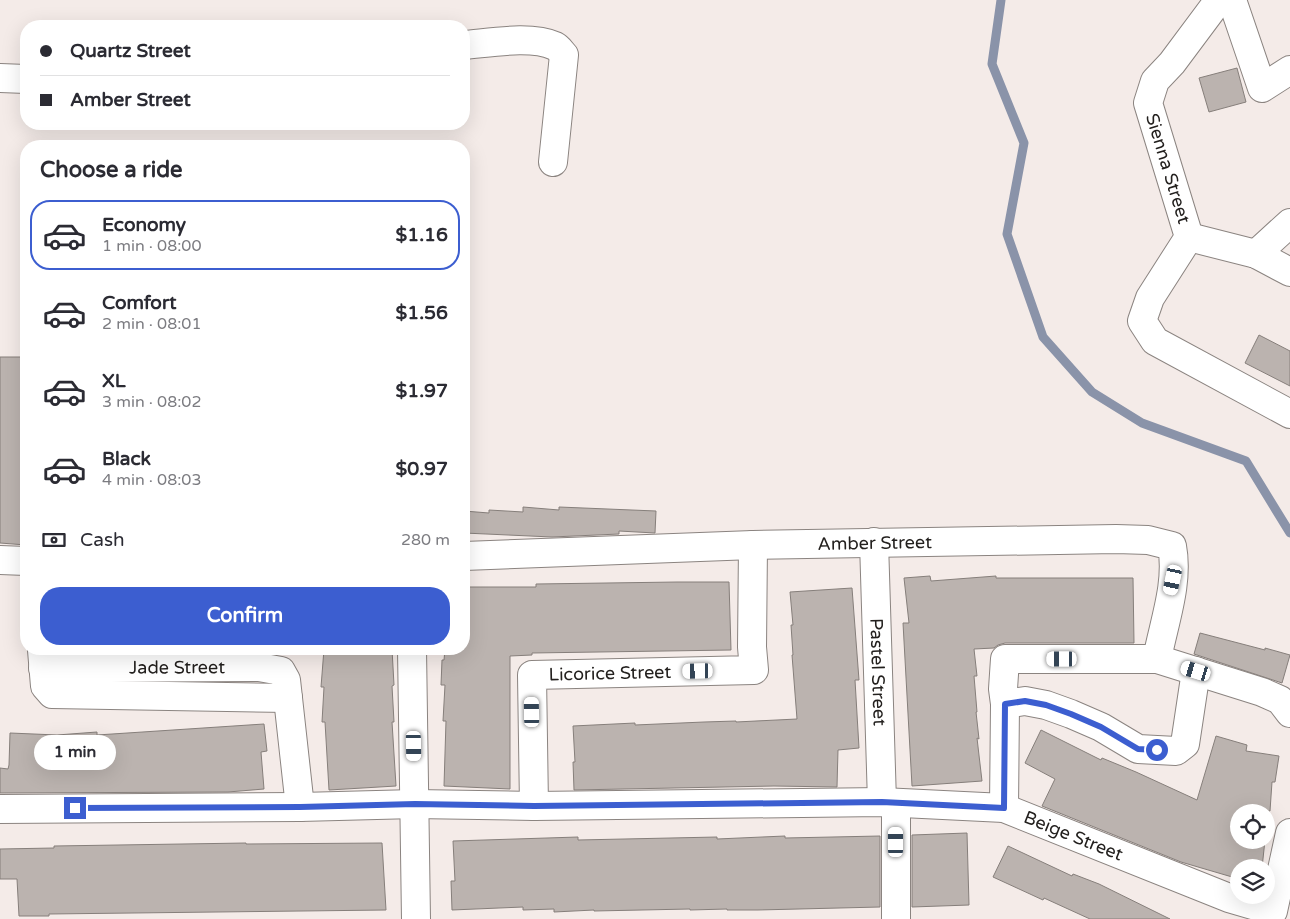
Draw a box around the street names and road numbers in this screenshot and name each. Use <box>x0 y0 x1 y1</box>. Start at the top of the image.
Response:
street label: Sienna Street <box>1141 111 1195 226</box>
street label: Amber Street <box>817 531 932 555</box>
street label: Pastel Street <box>865 618 891 726</box>
street label: Jade Street <box>129 656 225 679</box>
street label: Licorice Street <box>548 661 672 686</box>
street label: Beige Street <box>1021 806 1126 865</box>

